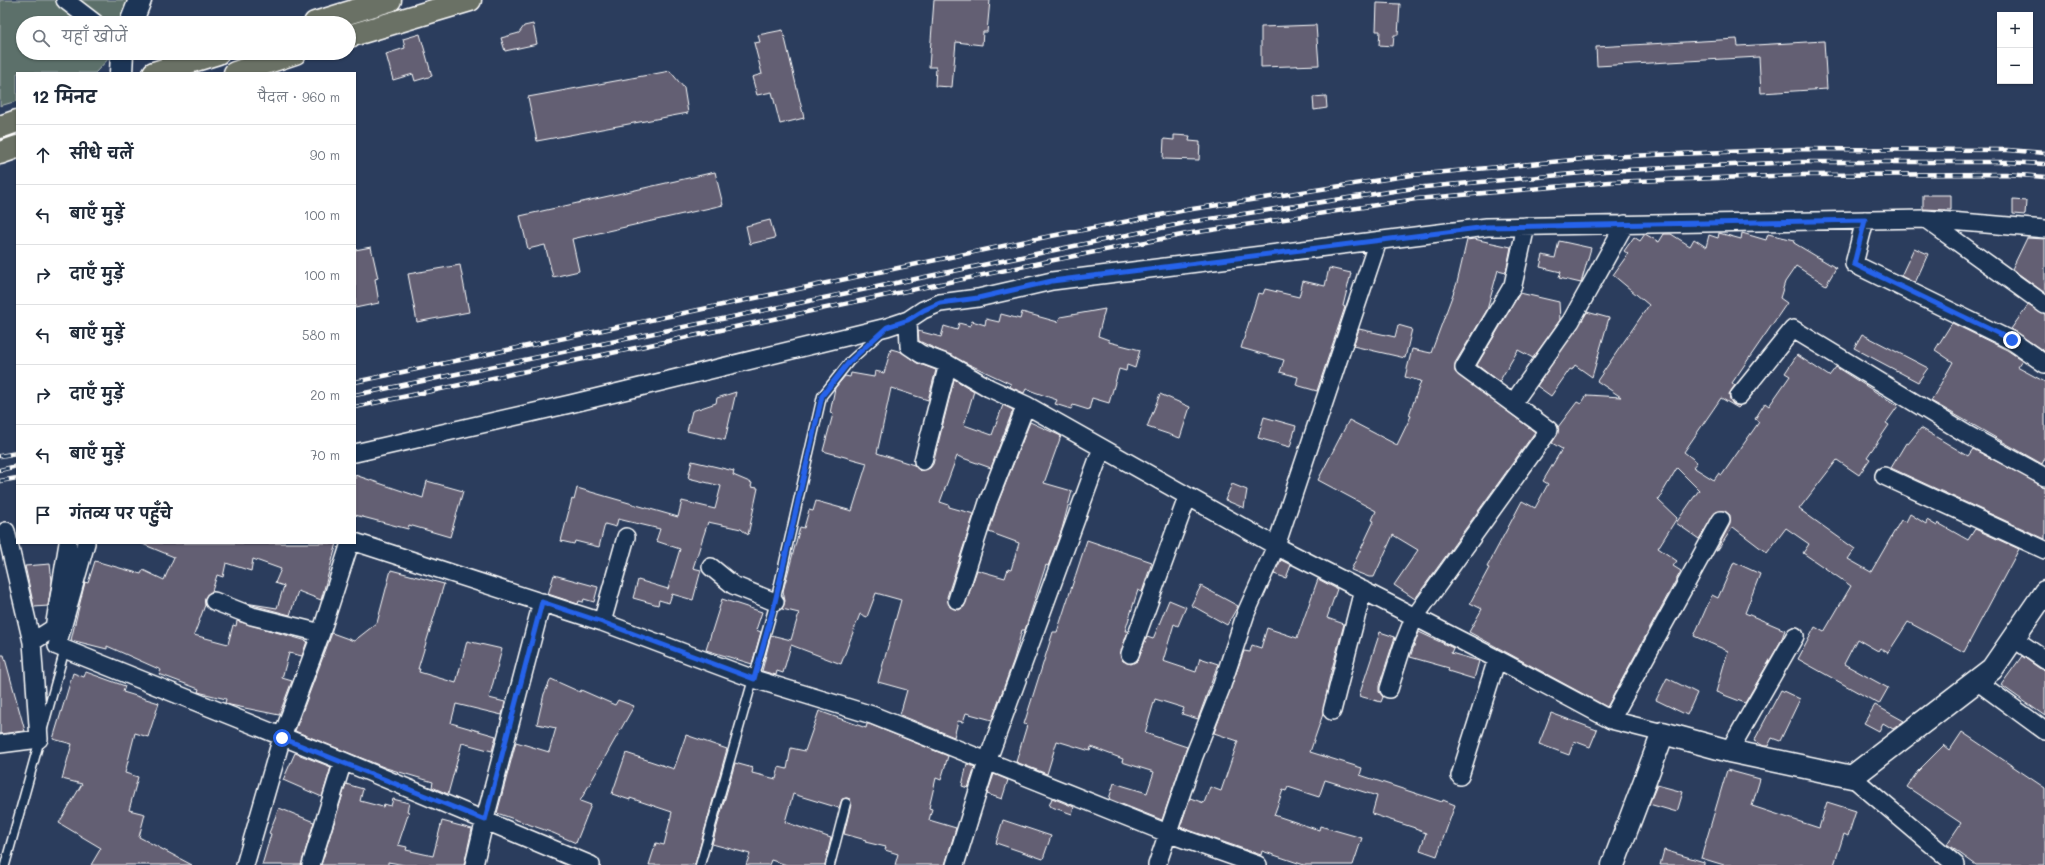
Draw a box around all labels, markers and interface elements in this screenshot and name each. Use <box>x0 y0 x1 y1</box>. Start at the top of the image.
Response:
map controls <box>1997 12 2033 84</box>
button: + <box>1997 12 2033 48</box>
search box <box>16 16 356 60</box>
text: यहाँ खोजें <box>62 26 127 46</box>
icon: search <box>30 27 52 49</box>
button: − <box>1997 48 2033 84</box>
text: 12 मिनट <box>32 85 96 107</box>
text: पैदल · 960 m <box>258 88 340 105</box>
text: सीधे चलें <box>70 143 133 163</box>
icon: ahead <box>32 144 54 166</box>
text: 90 m <box>310 146 340 163</box>
text: बाएँ मुड़ें <box>70 203 124 223</box>
icon: left <box>32 204 54 226</box>
text: 100 m <box>304 206 340 223</box>
text: दाएँ मुड़ें <box>70 263 124 283</box>
icon: right <box>32 264 54 286</box>
text: 100 m <box>304 266 340 283</box>
text: बाएँ मुड़ें <box>70 323 124 343</box>
icon: left <box>32 324 54 346</box>
text: 580 m <box>302 326 340 343</box>
route end <box>2003 331 2021 349</box>
text: दाएँ मुड़ें <box>70 383 124 403</box>
icon: right <box>32 384 54 406</box>
text: 20 m <box>310 386 340 403</box>
text: बाएँ मुड़ें <box>70 443 124 463</box>
icon: left <box>32 444 54 466</box>
text: 70 m <box>310 446 340 463</box>
text: गंतव्य पर पहुँचे <box>70 503 172 523</box>
icon: arrive <box>32 504 54 526</box>
route start <box>273 729 291 747</box>

